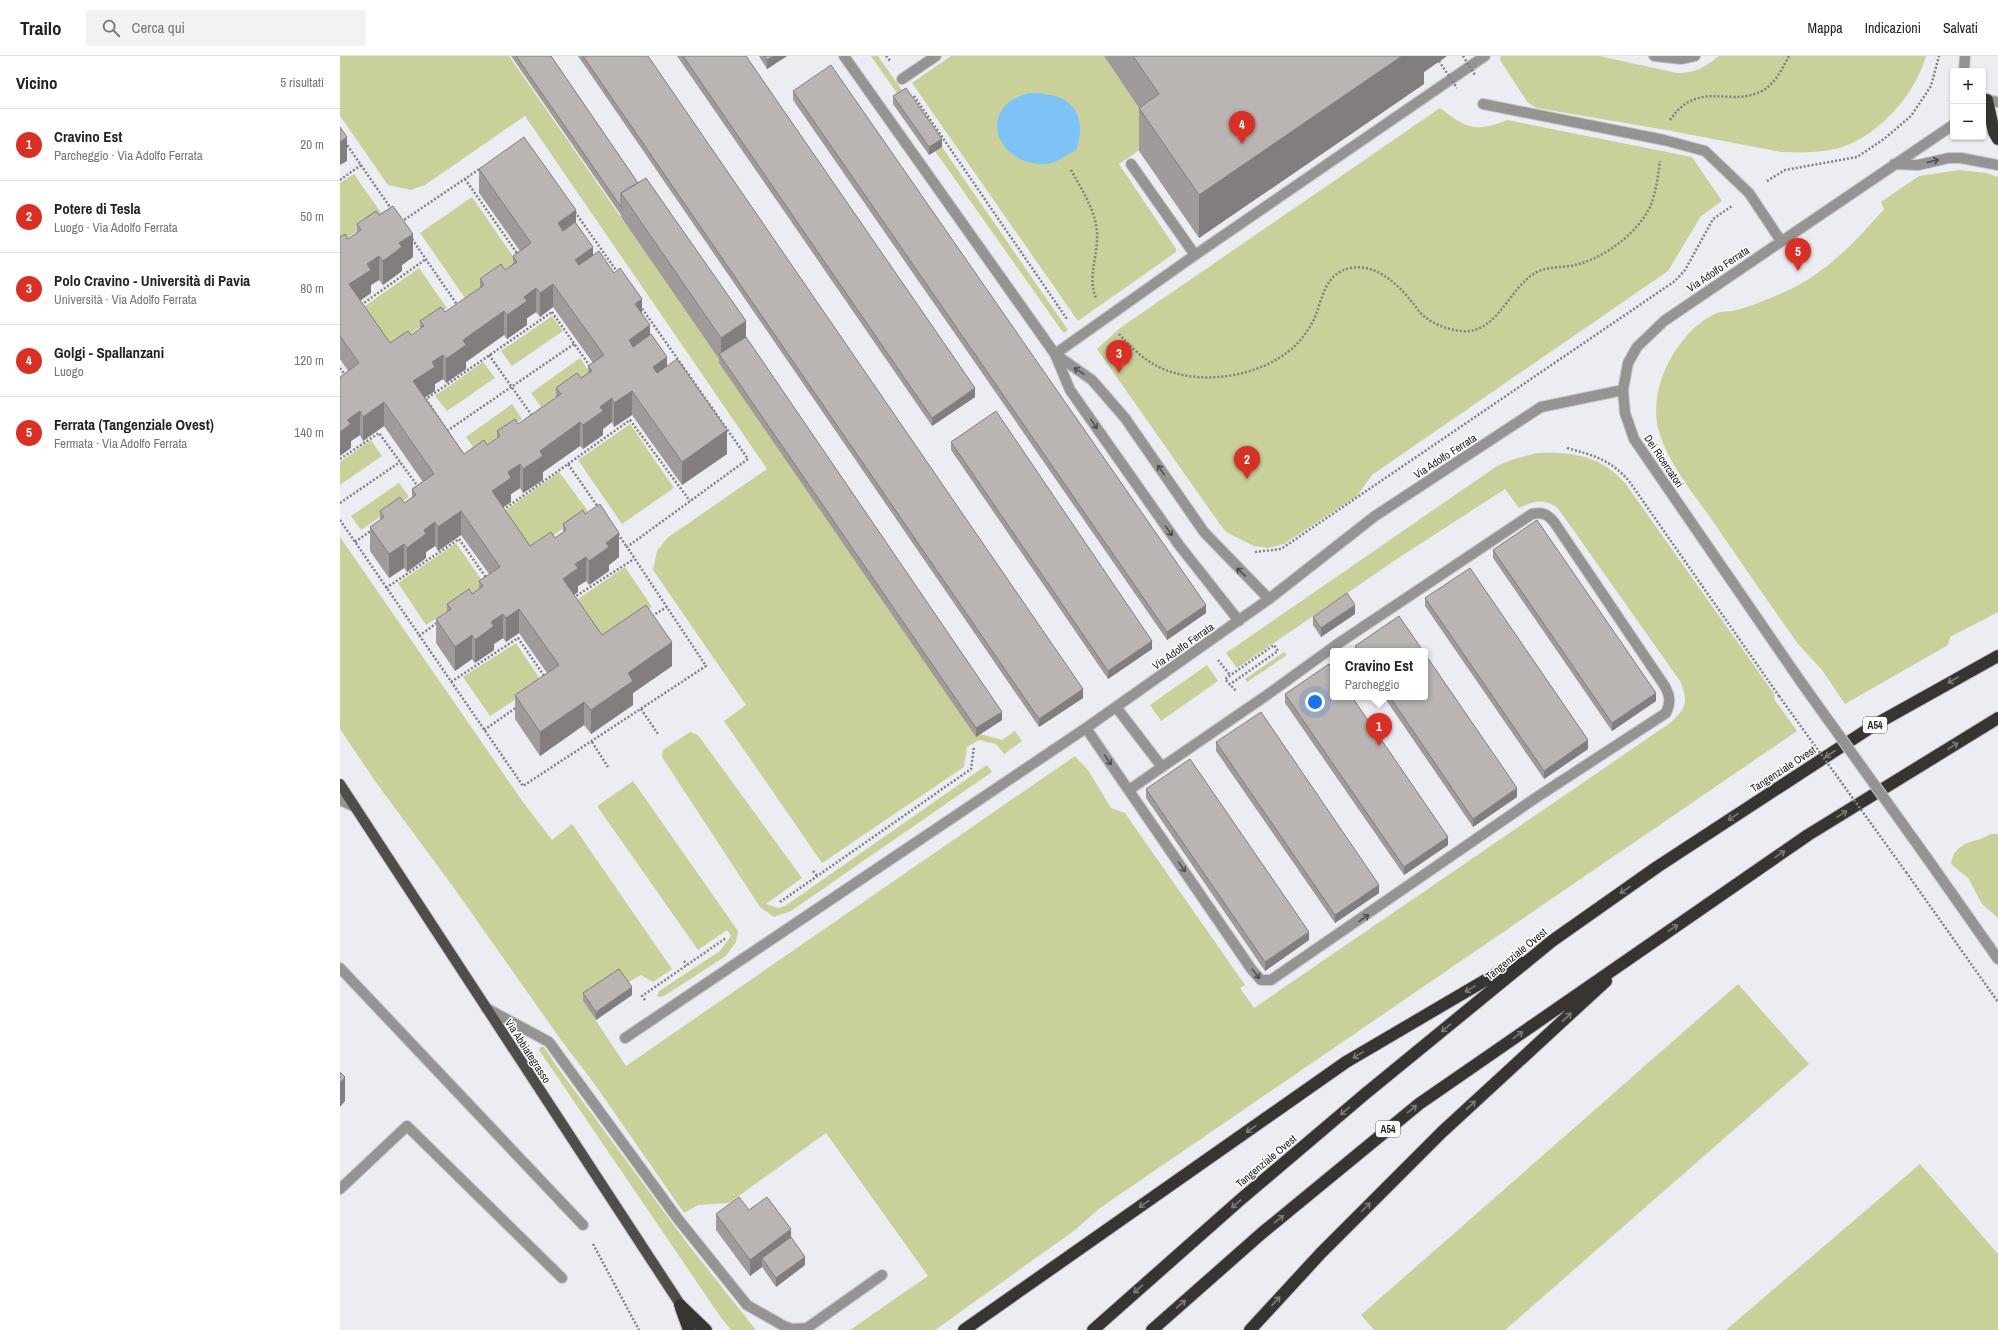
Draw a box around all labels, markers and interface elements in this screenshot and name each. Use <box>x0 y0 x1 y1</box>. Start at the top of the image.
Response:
search box <box>86 10 366 46</box>
text: Trailo <box>20 15 62 41</box>
icon: search <box>100 17 122 39</box>
text: Cerca qui <box>132 17 185 38</box>
text: Mappa <box>1808 19 1843 37</box>
text: Indicazioni <box>1865 19 1921 37</box>
text: Salvati <box>1943 19 1978 37</box>
map controls <box>1950 68 1986 140</box>
button: + <box>1950 68 1986 104</box>
text: Vicino <box>16 71 58 94</box>
text: 5 risultati <box>280 74 324 91</box>
button: − <box>1950 104 1986 140</box>
pin: 4 <box>1229 111 1255 144</box>
text: Cravino Est <box>54 126 122 147</box>
text: 1 <box>26 136 32 153</box>
text: 20 m <box>300 136 324 153</box>
text: Parcheggio · Via Adolfo Ferrata <box>54 147 203 164</box>
one-way arrow <box>1926 157 1939 165</box>
text: Potere di Tesla <box>54 198 141 219</box>
text: 2 <box>26 208 32 225</box>
text: 50 m <box>300 208 324 225</box>
text: Luogo · Via Adolfo Ferrata <box>54 219 178 236</box>
pin: 5 <box>1785 238 1811 271</box>
street label: Via Adolfo Ferrata <box>1684 243 1752 295</box>
text: Polo Cravino - Università di Pavia <box>54 270 250 291</box>
text: 3 <box>26 280 32 297</box>
text: 80 m <box>300 280 324 297</box>
text: Università · Via Adolfo Ferrata <box>54 291 197 308</box>
pin: 3 <box>1106 340 1132 373</box>
text: Golgi - Spallanzani <box>54 342 164 363</box>
text: 4 <box>26 352 32 369</box>
text: 120 m <box>294 352 324 369</box>
text: Luogo <box>54 363 84 380</box>
one-way arrow <box>1073 367 1084 375</box>
text: Ferrata (Tangenziale Ovest) <box>54 414 214 435</box>
one-way arrow <box>1090 419 1098 430</box>
text: 5 <box>26 424 32 441</box>
text: 140 m <box>294 424 324 441</box>
street label: Via Adolfo Ferrata <box>1411 430 1479 482</box>
street label: Dei Ricercatori <box>1641 432 1687 490</box>
text: Fermata · Via Adolfo Ferrata <box>54 435 187 452</box>
pin: 2 <box>1234 446 1260 479</box>
one-way arrow <box>1157 465 1165 476</box>
one-way arrow <box>1165 525 1173 536</box>
one-way arrow <box>1236 567 1246 577</box>
street label: Via Adolfo Ferrata <box>1149 620 1217 672</box>
popup <box>1330 648 1428 700</box>
text: Cravino Est <box>1345 655 1413 676</box>
text: Parcheggio <box>1345 676 1399 693</box>
one-way arrow <box>1948 677 1960 684</box>
your location <box>1305 692 1325 712</box>
pin: 1 <box>1366 713 1392 746</box>
road number: A54 <box>1863 717 1887 733</box>
street label: Tangenziale Ovest <box>1748 742 1819 795</box>
one-way arrow <box>1947 742 1958 751</box>
one-way arrow <box>1825 750 1836 758</box>
one-way arrow <box>1104 754 1112 765</box>
one-way arrow <box>1836 810 1848 818</box>
one-way arrow <box>1728 813 1739 821</box>
one-way arrow <box>1774 850 1785 858</box>
one-way arrow <box>1178 861 1186 872</box>
one-way arrow <box>1620 886 1631 894</box>
one-way arrow <box>1358 914 1369 922</box>
one-way arrow <box>1667 924 1678 932</box>
street label: Tangenziale Ovest <box>1482 925 1550 983</box>
one-way arrow <box>1252 968 1261 979</box>
one-way arrow <box>1464 986 1476 994</box>
one-way arrow <box>1561 1013 1572 1022</box>
street label: Via Abbiategrasso <box>502 1016 554 1086</box>
one-way arrow <box>1440 1023 1451 1032</box>
one-way arrow <box>1513 1031 1524 1039</box>
one-way arrow <box>1352 1052 1364 1060</box>
one-way arrow <box>1466 1101 1476 1110</box>
one-way arrow <box>1407 1105 1417 1114</box>
one-way arrow <box>1340 1106 1351 1115</box>
road number: A54 <box>1376 1121 1400 1137</box>
one-way arrow <box>1245 1125 1256 1133</box>
street label: Tangenziale Ovest <box>1233 1131 1300 1190</box>
one-way arrow <box>1230 1199 1241 1208</box>
one-way arrow <box>1139 1200 1150 1208</box>
one-way arrow <box>1361 1202 1371 1212</box>
one-way arrow <box>1274 1214 1284 1223</box>
one-way arrow <box>1132 1285 1143 1294</box>
one-way arrow <box>1272 1296 1281 1306</box>
one-way arrow <box>1176 1300 1186 1309</box>

